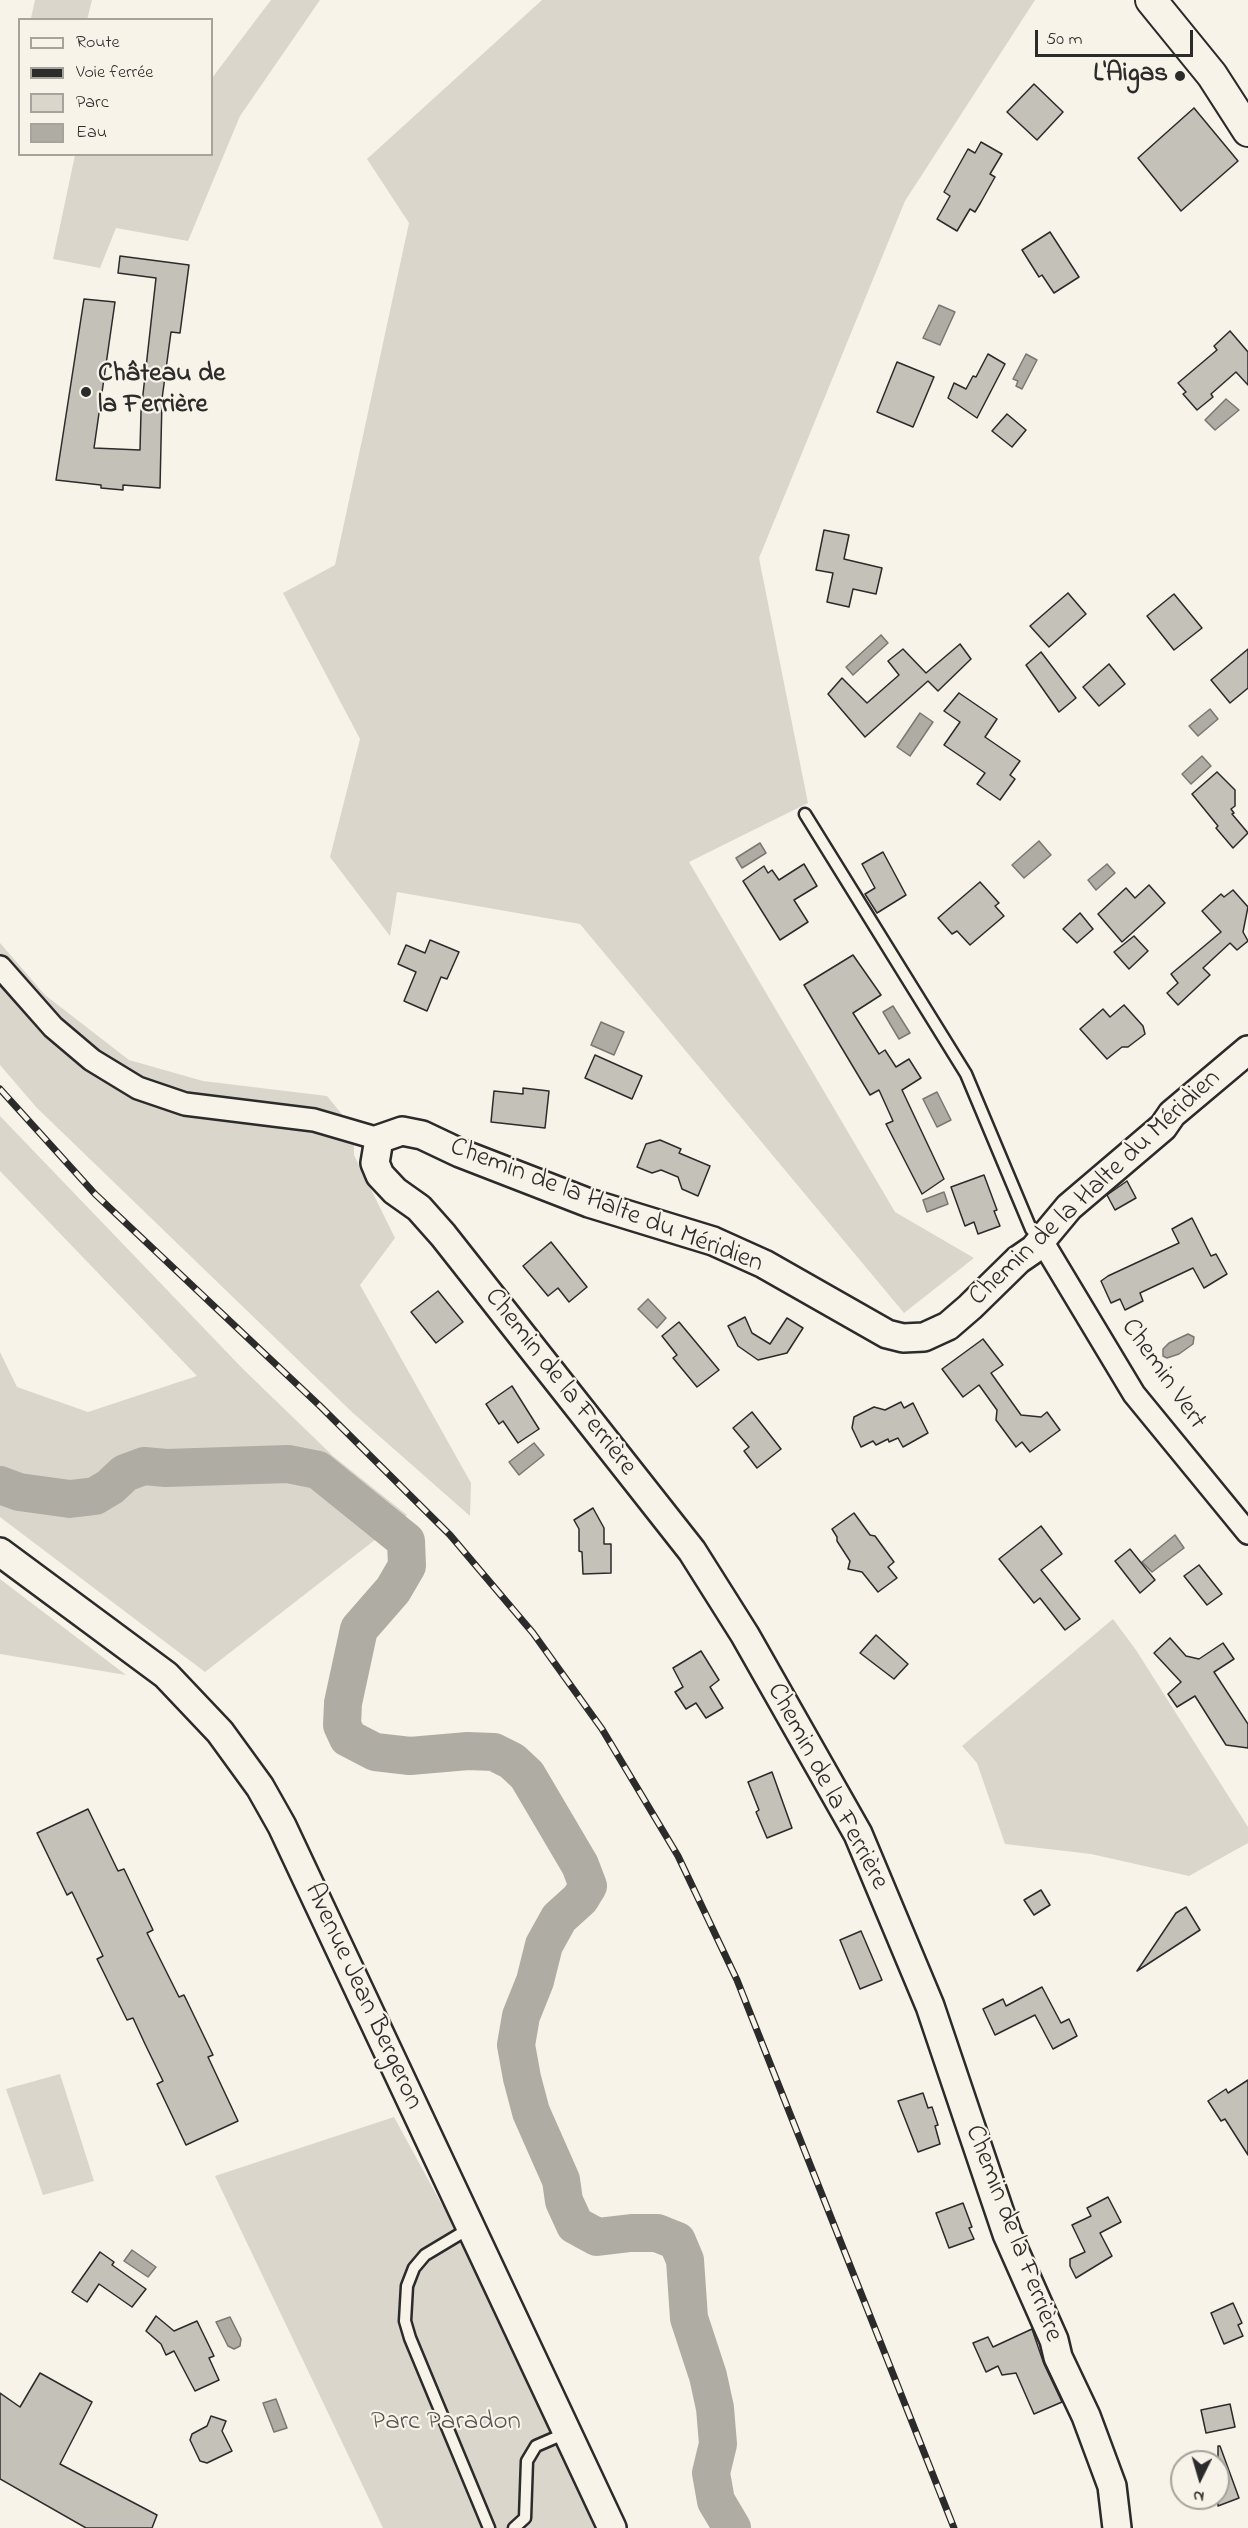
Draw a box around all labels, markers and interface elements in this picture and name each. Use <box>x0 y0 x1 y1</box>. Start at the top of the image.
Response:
legend <box>18 18 213 156</box>
scale bar <box>1038 18 1196 56</box>
text: 50 m <box>1046 27 1083 53</box>
text: Route <box>76 30 120 56</box>
text: Voie ferrée <box>76 60 153 86</box>
place label: L'Aigas <box>1093 60 1168 92</box>
marker: L'Aigas <box>1173 69 1187 83</box>
text: Parc <box>76 90 109 116</box>
text: Eau <box>76 120 107 146</box>
place label: Château de la Ferrière <box>98 360 225 423</box>
marker: Château de la Ferrière <box>79 385 93 399</box>
street label: Chemin de la Halte du Méridien <box>963 1064 1229 1314</box>
street label: Chemin de la Halte du Méridien <box>445 1132 767 1282</box>
street label: Chemin de la Ferrière <box>476 1283 642 1483</box>
street label: Chemin Vert <box>1112 1313 1212 1437</box>
street label: Chemin de la Ferrière <box>758 1678 894 1896</box>
street label: Avenue Jean Bergeron <box>295 1879 429 2115</box>
street label: Chemin de la Ferrière <box>956 2121 1068 2347</box>
park label: Parc Paradon <box>371 2408 521 2440</box>
north arrow <box>1170 2450 1230 2510</box>
text: N <box>1192 2484 1205 2508</box>

